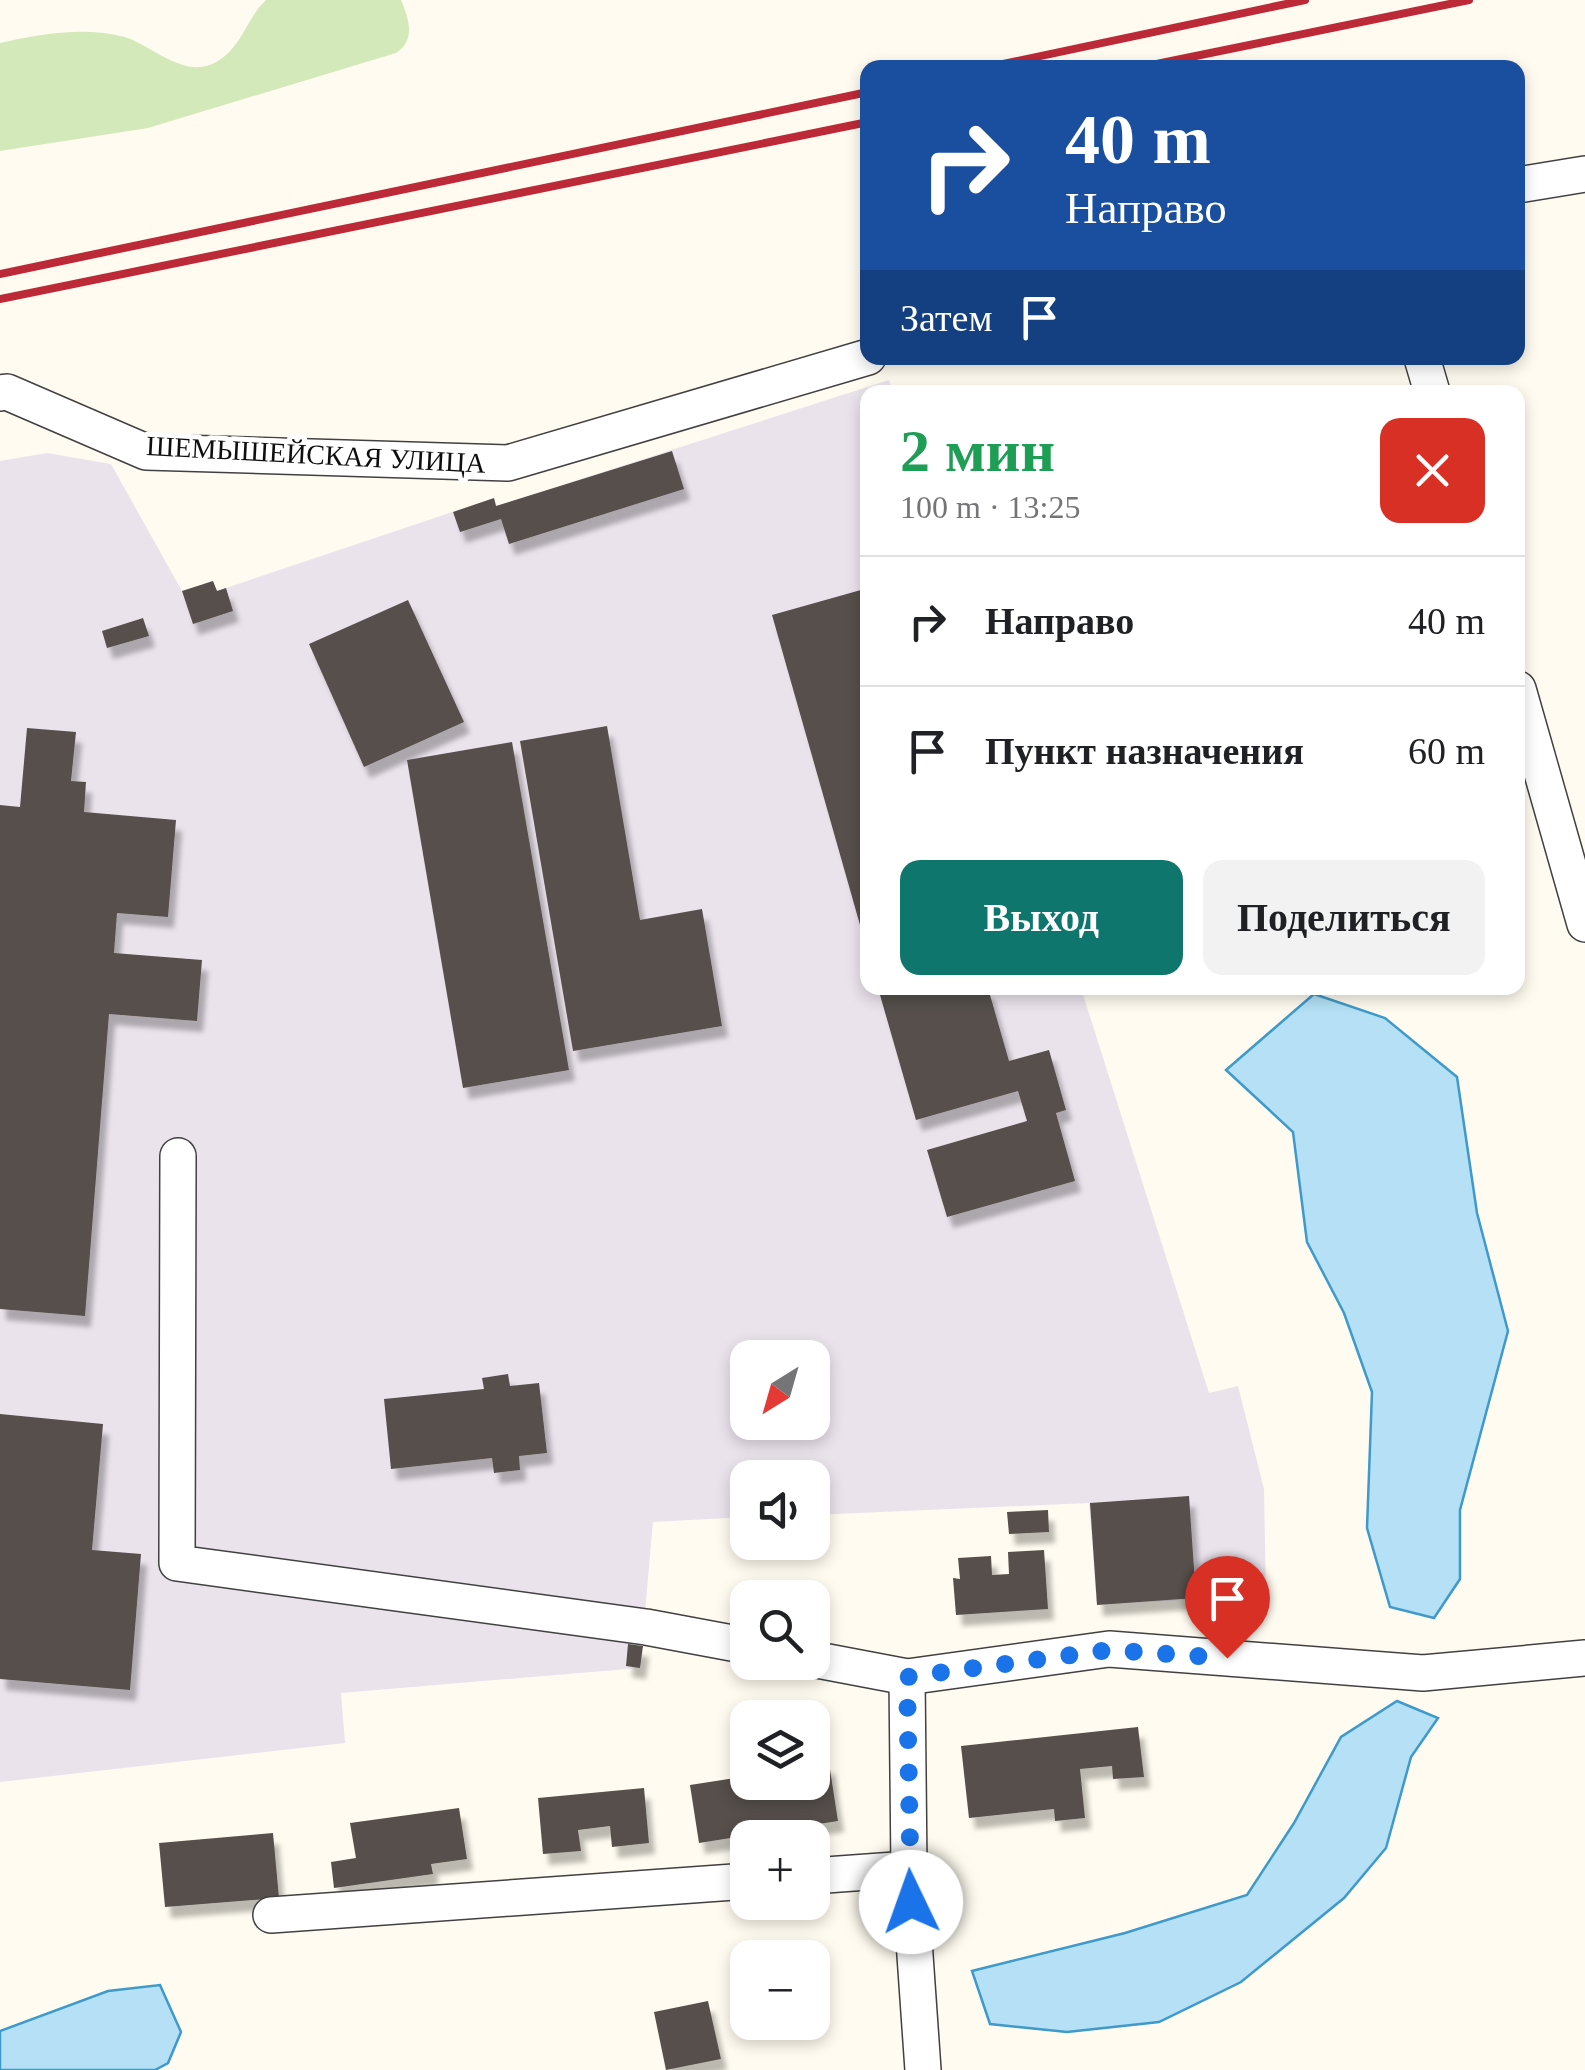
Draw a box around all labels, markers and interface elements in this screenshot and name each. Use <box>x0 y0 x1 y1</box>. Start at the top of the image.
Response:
icon: right <box>900 100 1030 230</box>
text: 40 m <box>1065 101 1211 178</box>
text: Направо <box>1065 183 1227 233</box>
icon: arrive <box>1012 290 1067 345</box>
text: Затем <box>900 297 992 339</box>
text: 2 мин <box>900 418 1055 484</box>
button: close <box>1380 418 1485 523</box>
street label: ШЕМЫШЕЙСКАЯ УЛИЦА <box>145 430 487 479</box>
text: 100 m · 13:25 <box>900 489 1080 525</box>
icon: right <box>900 594 955 649</box>
text: Направо <box>985 600 1134 642</box>
text: 40 m <box>1408 600 1485 642</box>
icon: arrive <box>900 724 955 779</box>
text: Пункт назначения <box>985 730 1304 772</box>
text: 60 m <box>1408 730 1485 772</box>
button: Выход <box>900 860 1183 975</box>
button: Поделиться <box>1203 860 1485 975</box>
north arrow <box>730 1340 830 1440</box>
map controls <box>730 1340 830 2040</box>
button: sound <box>730 1460 830 1560</box>
pin <box>1185 1556 1270 1659</box>
icon: arrive <box>1200 1571 1255 1626</box>
button: search <box>730 1580 830 1680</box>
button: layers <box>730 1700 830 1800</box>
button: + <box>730 1820 830 1920</box>
position arrow <box>859 1850 963 1954</box>
button: − <box>730 1940 830 2040</box>

